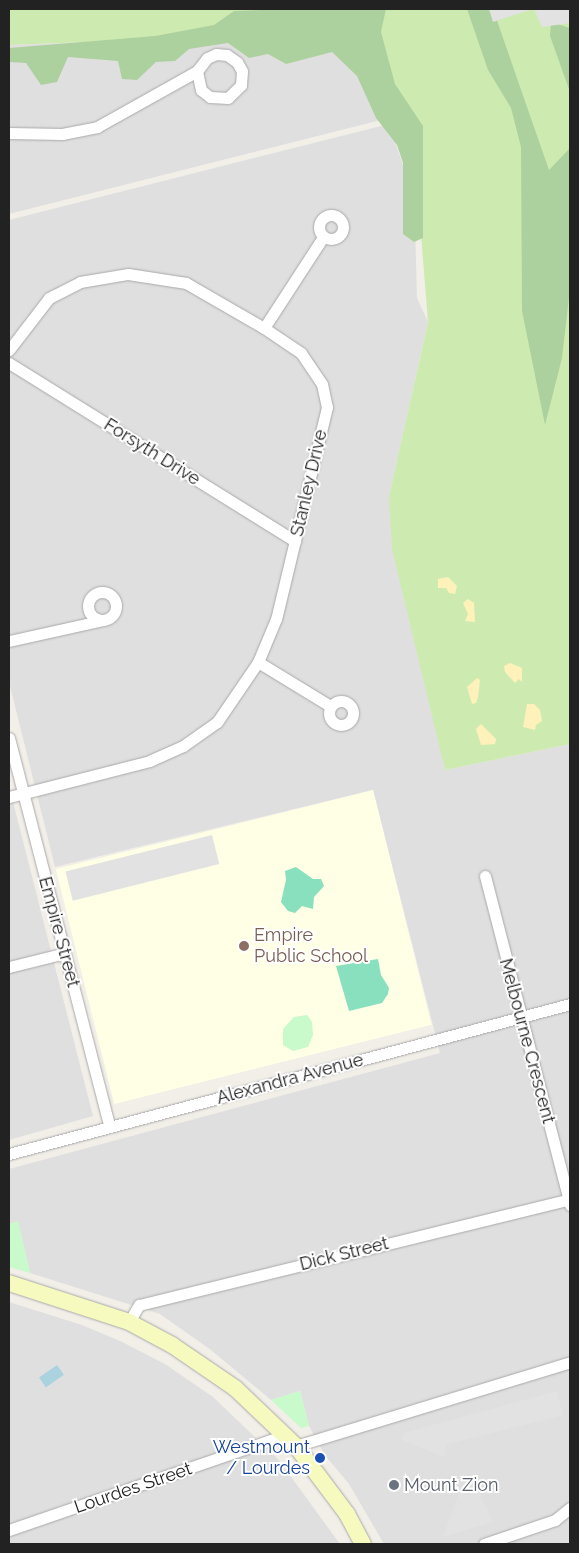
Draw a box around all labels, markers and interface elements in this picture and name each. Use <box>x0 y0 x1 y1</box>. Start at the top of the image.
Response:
street label: Forsyth Drive <box>100 414 204 490</box>
street label: Stanley Drive <box>286 427 332 539</box>
street label: Empire Street <box>34 874 84 990</box>
place label: Empire Public School <box>254 925 368 968</box>
marker: Empire Public School <box>238 940 250 952</box>
street label: Melbourne Crescent <box>495 956 559 1126</box>
street label: Alexandra Avenue <box>214 1049 366 1109</box>
street label: Dick Street <box>297 1233 391 1275</box>
place label: Westmount / Lourdes <box>213 1437 310 1480</box>
marker: Westmount / Lourdes <box>314 1452 326 1464</box>
street label: Lourdes Street <box>71 1458 195 1518</box>
place label: Mount Zion <box>404 1474 499 1496</box>
marker: Mount Zion <box>388 1479 400 1491</box>

